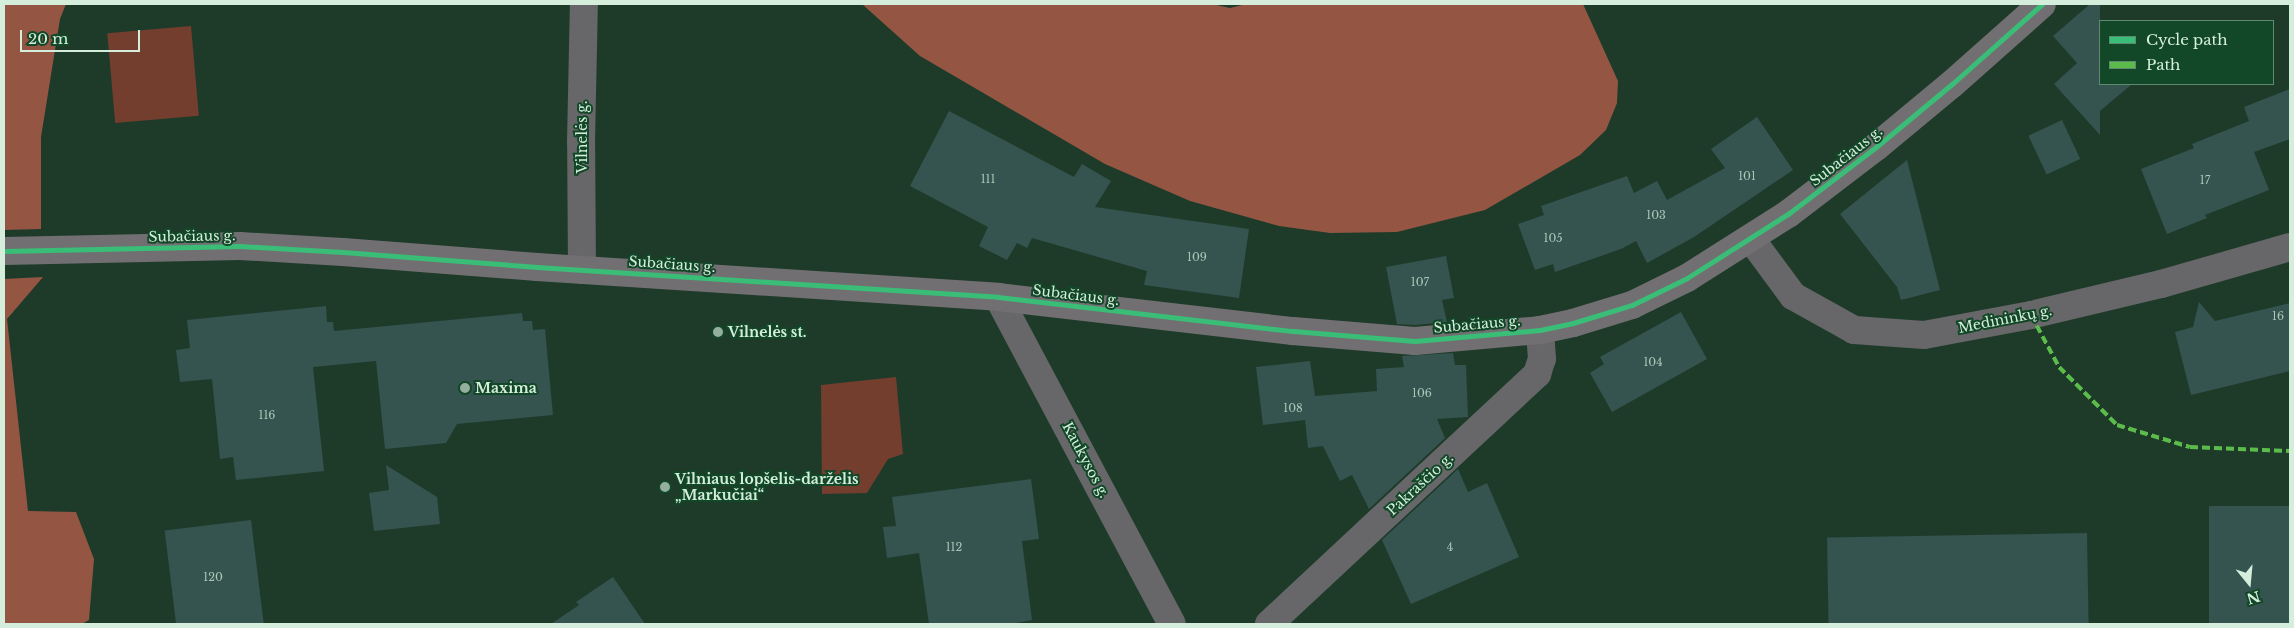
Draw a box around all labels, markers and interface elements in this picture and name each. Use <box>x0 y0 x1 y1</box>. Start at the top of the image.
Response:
scale bar <box>22 20 142 52</box>
legend <box>2099 20 2274 85</box>
text: 20 m <box>28 29 68 48</box>
text: Cycle path <box>2146 30 2228 49</box>
text: Path <box>2146 55 2180 74</box>
street label: Vilnelės g. <box>574 101 590 173</box>
street label: Subačiaus g. <box>1806 123 1886 189</box>
house number: 101 <box>1738 169 1756 183</box>
house number: 111 <box>981 172 995 186</box>
house number: 17 <box>2200 173 2210 187</box>
house number: 103 <box>1646 208 1666 222</box>
street label: Subačiaus g. <box>148 227 236 245</box>
house number: 105 <box>1543 231 1563 245</box>
house number: 109 <box>1187 250 1207 264</box>
street label: Subačiaus g. <box>628 253 716 275</box>
house number: 107 <box>1411 275 1429 289</box>
street label: Subačiaus g. <box>1032 281 1120 309</box>
street label: Medininkų g. <box>1957 302 2053 336</box>
house number: 16 <box>2272 309 2284 323</box>
street label: Subačiaus g. <box>1433 312 1521 336</box>
place label: Vilnelės st. <box>728 324 806 340</box>
marker: Vilnelės st. <box>712 326 724 338</box>
house number: 104 <box>1643 355 1663 369</box>
place label: Maxima <box>475 380 537 396</box>
marker: Maxima <box>459 382 471 394</box>
house number: 106 <box>1412 386 1432 400</box>
house number: 108 <box>1283 401 1303 415</box>
house number: 116 <box>259 408 275 422</box>
street label: Kaukysos g. <box>1059 419 1113 501</box>
street label: Pakraščio g. <box>1383 449 1457 519</box>
place label: Vilniaus lopšelis-darželis „Markučiai“ <box>675 471 859 504</box>
marker: Vilniaus lopšelis-darželis „Markučiai“ <box>659 481 671 493</box>
house number: 112 <box>946 540 962 554</box>
house number: 4 <box>1447 540 1453 554</box>
north arrow <box>2224 558 2274 608</box>
house number: 120 <box>203 570 223 584</box>
text: N <box>2244 587 2262 608</box>

